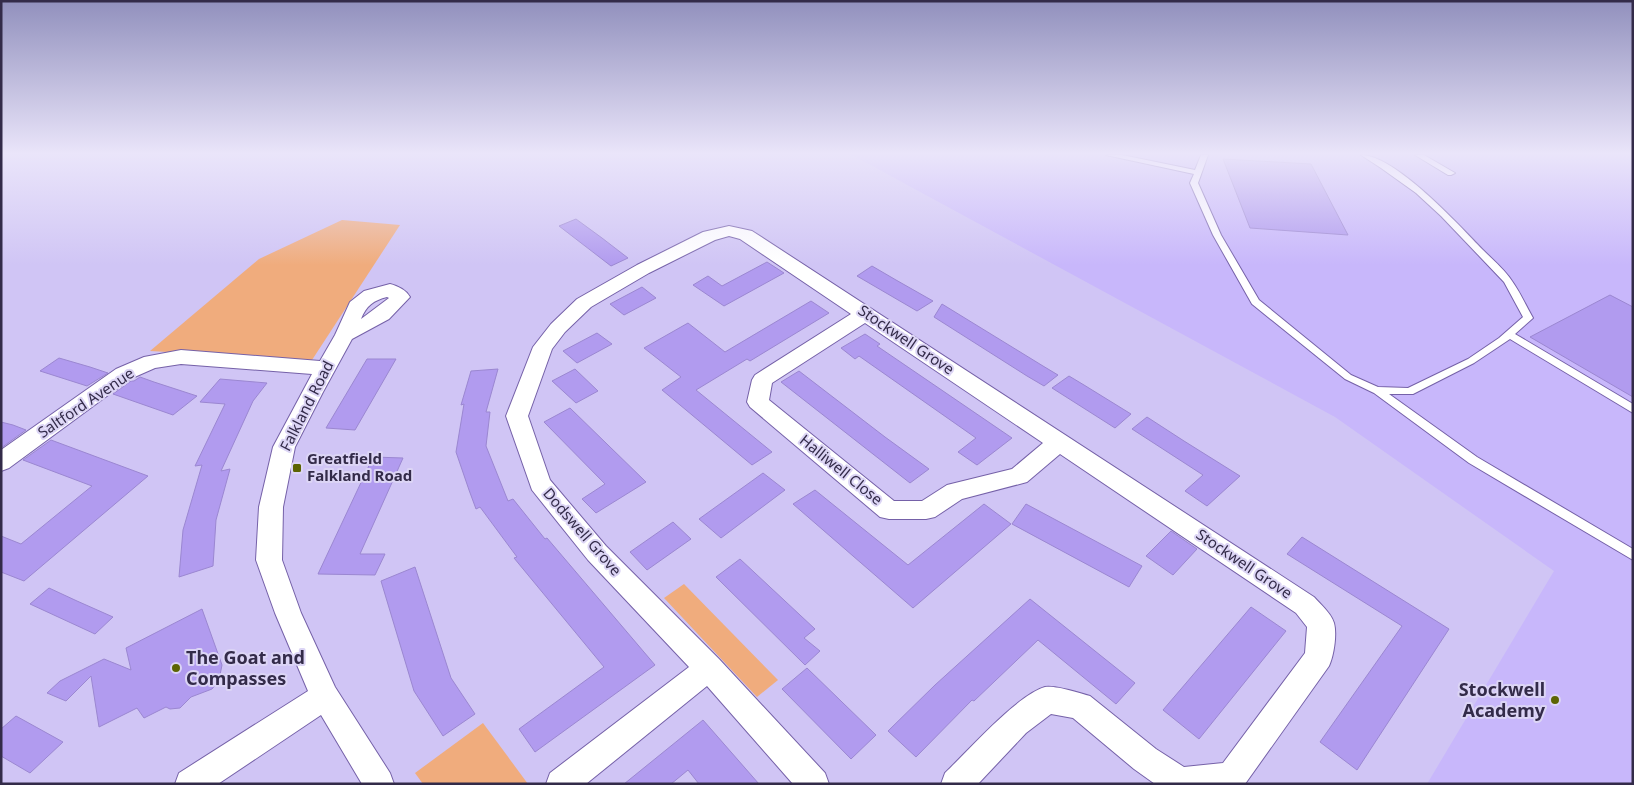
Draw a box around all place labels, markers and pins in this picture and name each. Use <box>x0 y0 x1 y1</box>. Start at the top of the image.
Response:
place label: Greatfield Falkland Road <box>307 448 412 485</box>
marker: Greatfield Falkland Road <box>291 462 303 474</box>
place label: The Goat and Compasses <box>186 645 305 690</box>
marker: The Goat and Compasses <box>170 662 182 674</box>
place label: Stockwell Academy <box>1459 677 1546 722</box>
marker: Stockwell Academy <box>1549 694 1561 706</box>

